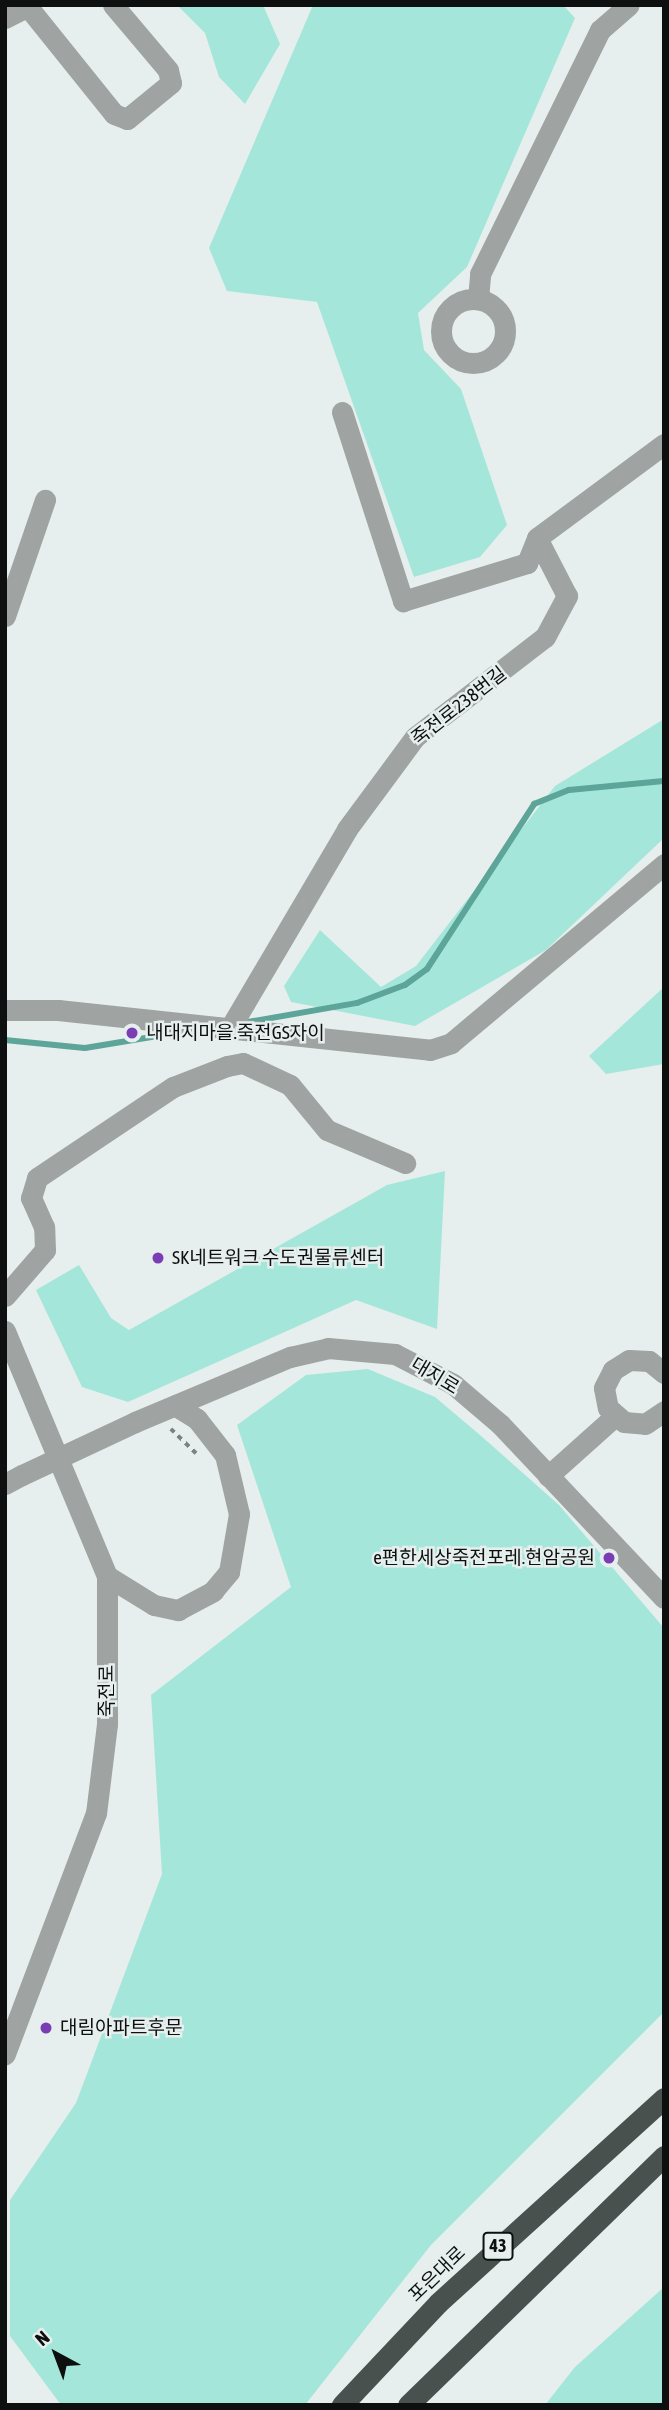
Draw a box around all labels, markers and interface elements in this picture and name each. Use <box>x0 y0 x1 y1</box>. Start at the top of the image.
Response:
street label: 죽전로238번길 <box>407 662 511 750</box>
place label: 내대지마을.죽전GS자이 <box>146 1022 325 1044</box>
marker: 내대지마을.죽전GS자이 <box>124 1025 140 1041</box>
place label: SK네트워크 수도권물류센터 <box>172 1247 384 1269</box>
marker: SK네트워크 수도권물류센터 <box>150 1250 166 1266</box>
street label: 대지로 <box>407 1353 463 1399</box>
place label: e편한세상죽전포레.현암공원 <box>373 1547 595 1569</box>
marker: e편한세상죽전포레.현암공원 <box>601 1550 617 1566</box>
street label: 죽전로 <box>96 1665 118 1717</box>
place label: 대림아파트후문 <box>60 2017 182 2039</box>
marker: 대림아파트후문 <box>38 2020 54 2036</box>
road number: 43 <box>482 2232 514 2260</box>
street label: 포은대로 <box>404 2242 470 2306</box>
north arrow <box>21 2319 91 2389</box>
text: N <box>31 2326 54 2350</box>

